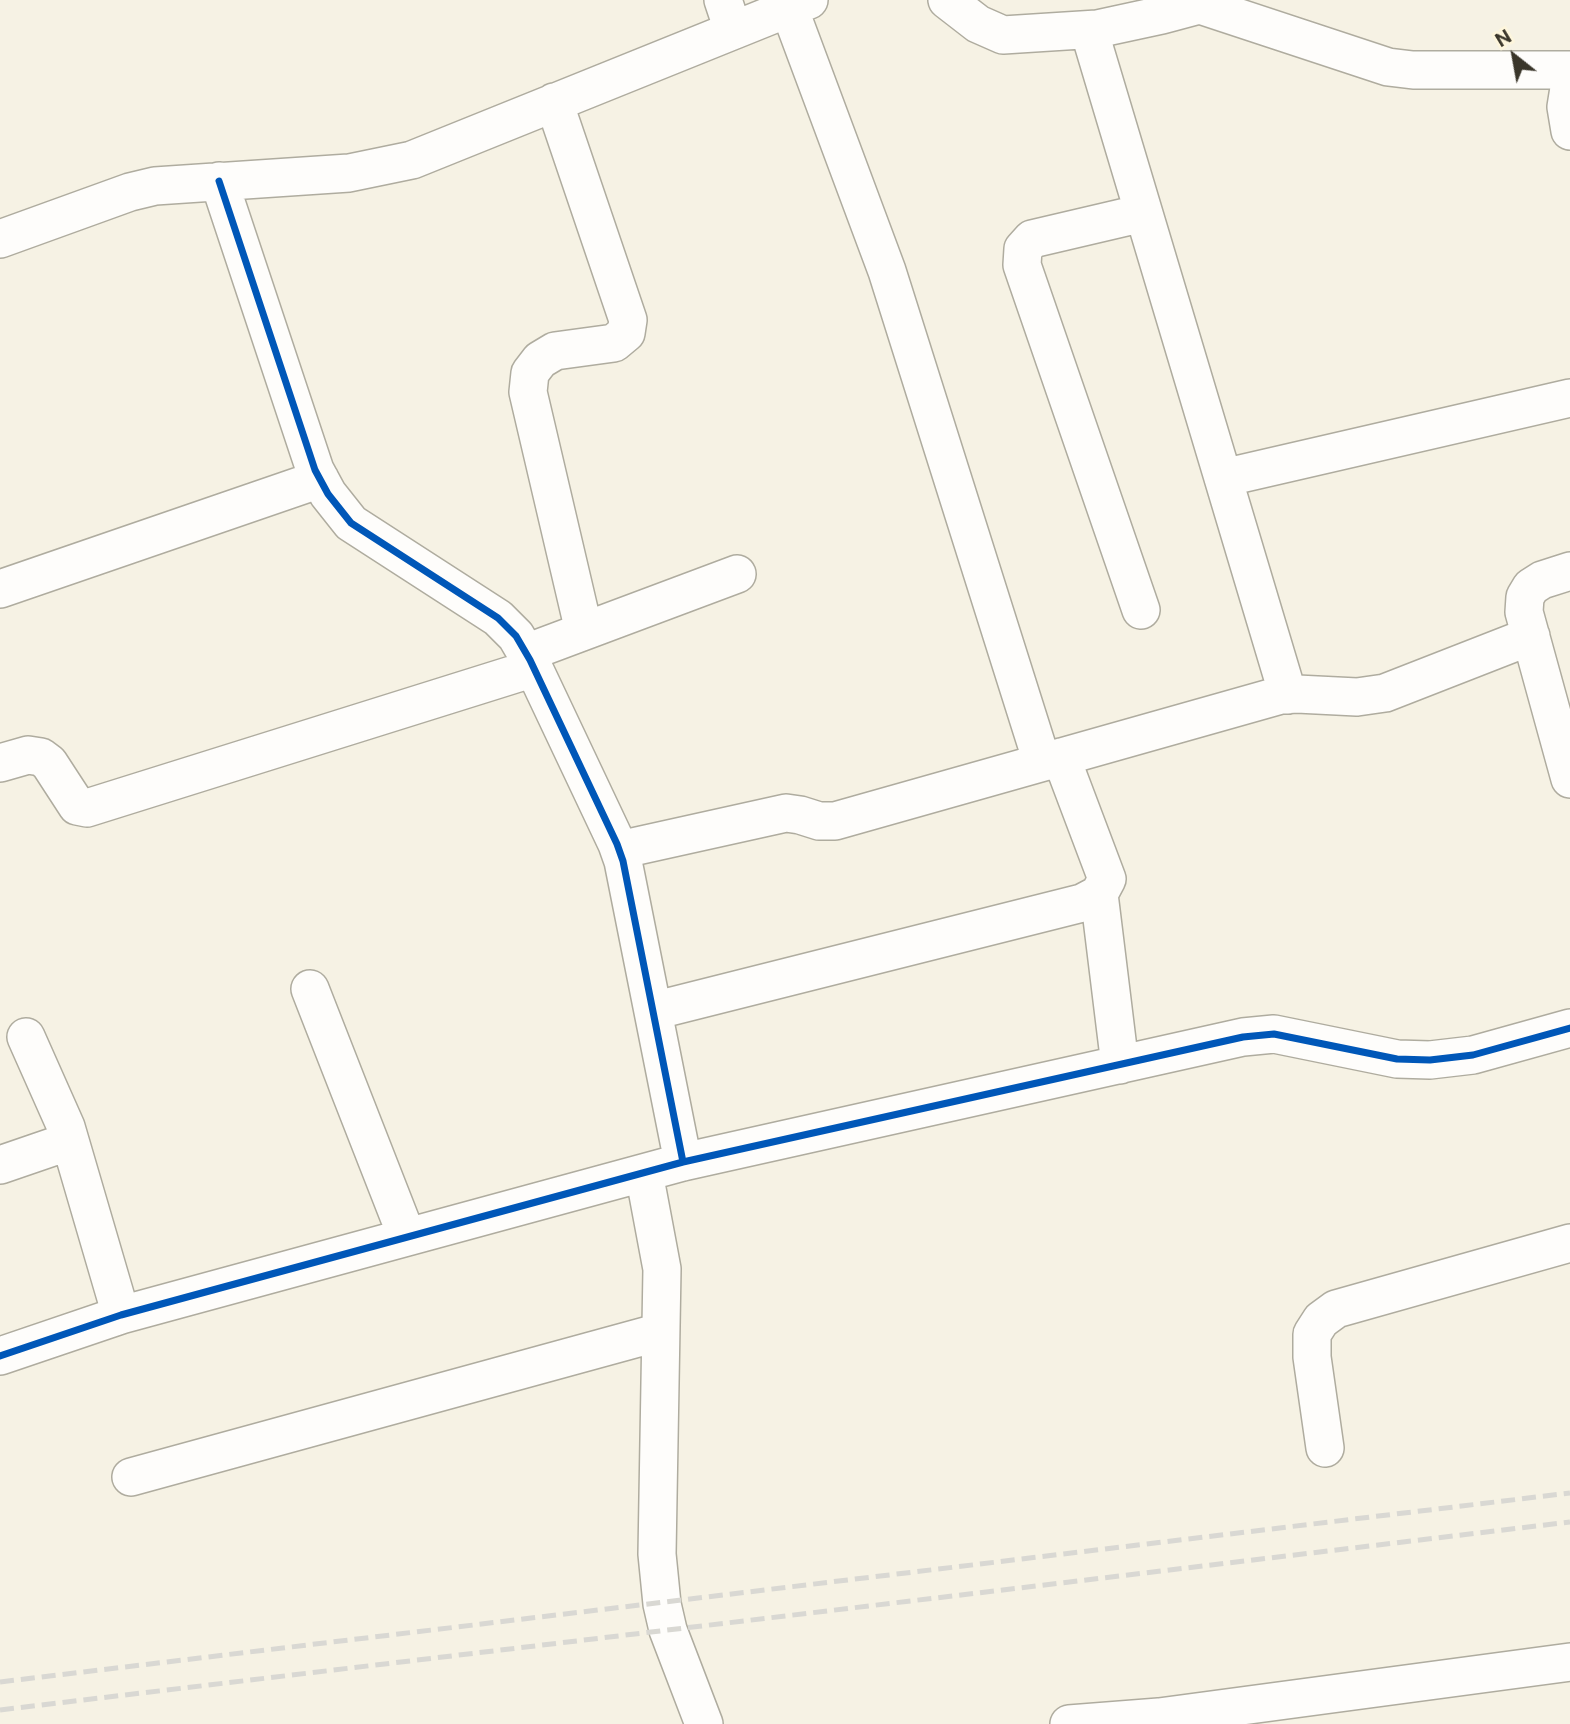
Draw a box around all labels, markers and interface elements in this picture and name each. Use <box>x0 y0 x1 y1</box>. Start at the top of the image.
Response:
north arrow <box>1479 21 1549 91</box>
text: N <box>1491 25 1515 51</box>

